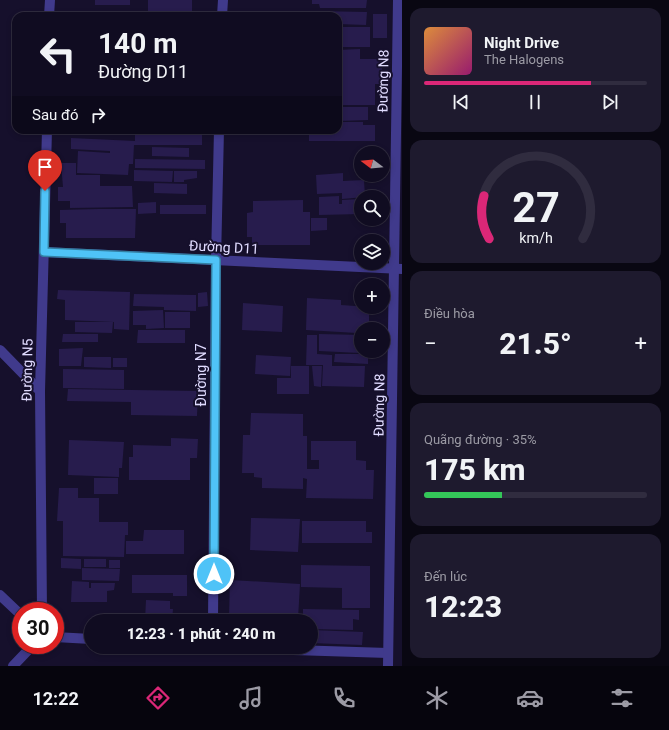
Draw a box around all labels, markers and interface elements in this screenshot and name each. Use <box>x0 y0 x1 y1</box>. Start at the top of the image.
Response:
text: 140 m <box>98 27 177 60</box>
icon: left <box>32 28 84 80</box>
text: Night Drive <box>484 34 559 52</box>
street label: Đường N8 <box>374 49 392 113</box>
text: The Halogens <box>484 52 564 67</box>
text: Đường D11 <box>98 61 188 82</box>
icon: previous <box>450 91 472 113</box>
icon: pause <box>524 91 546 113</box>
icon: next <box>599 91 621 113</box>
icon: right <box>87 104 109 126</box>
text: Sau đó <box>32 106 79 124</box>
north arrow <box>354 146 390 182</box>
map controls <box>354 146 390 358</box>
pin <box>28 150 62 191</box>
icon: arrive <box>34 156 56 178</box>
text: 27 <box>512 183 559 232</box>
button: search <box>354 190 390 226</box>
text: km/h <box>519 230 552 246</box>
button: layers <box>354 234 390 270</box>
street label: Đường D11 <box>189 237 259 257</box>
button: + <box>354 278 390 314</box>
text: Điều hòa <box>424 306 475 321</box>
button: − <box>354 322 390 358</box>
text: 21.5° <box>499 326 572 361</box>
text: − <box>424 331 437 356</box>
text: + <box>635 331 647 356</box>
street label: Đường N5 <box>18 338 36 402</box>
street label: Đường N7 <box>193 343 209 406</box>
street label: Đường N8 <box>370 373 388 437</box>
text: Quãng đường · 35% <box>424 432 537 447</box>
text: 175 km <box>424 452 526 487</box>
position arrow <box>193 553 235 595</box>
text: Đến lúc <box>424 569 467 584</box>
text: 12:23 <box>424 589 502 624</box>
speed limit sign: 30 <box>12 602 64 654</box>
text: 12:23 · 1 phút · 240 m <box>127 625 275 643</box>
icon: directions <box>144 684 172 712</box>
icon: music <box>237 684 265 712</box>
icon: phone <box>330 684 358 712</box>
icon: climate <box>423 684 451 712</box>
icon: car <box>516 684 544 712</box>
icon: filters <box>608 684 636 712</box>
text: 12:22 <box>32 688 79 709</box>

